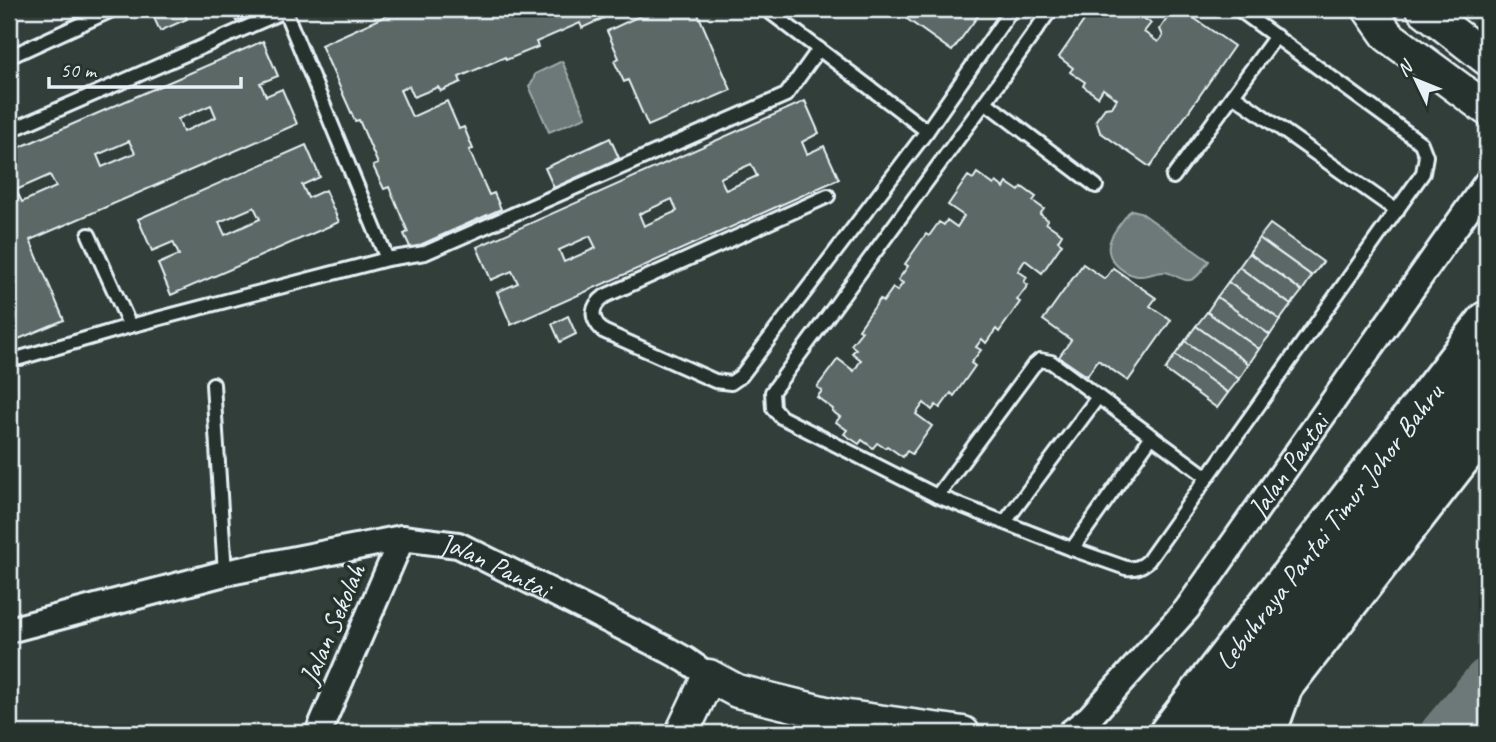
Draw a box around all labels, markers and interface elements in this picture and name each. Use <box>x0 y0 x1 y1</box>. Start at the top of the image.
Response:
scale bar <box>49 46 242 90</box>
north arrow <box>1380 46 1450 116</box>
text: N <box>1392 54 1419 82</box>
text: 50 m <box>60 57 98 83</box>
street label: Lebuhraya Pantai Timur Johor Bahru <box>1207 375 1451 677</box>
street label: Jalan Pantai <box>1238 404 1338 526</box>
street label: Jalan Pantai <box>436 525 560 608</box>
street label: Jalan Sekolah <box>290 557 373 691</box>

